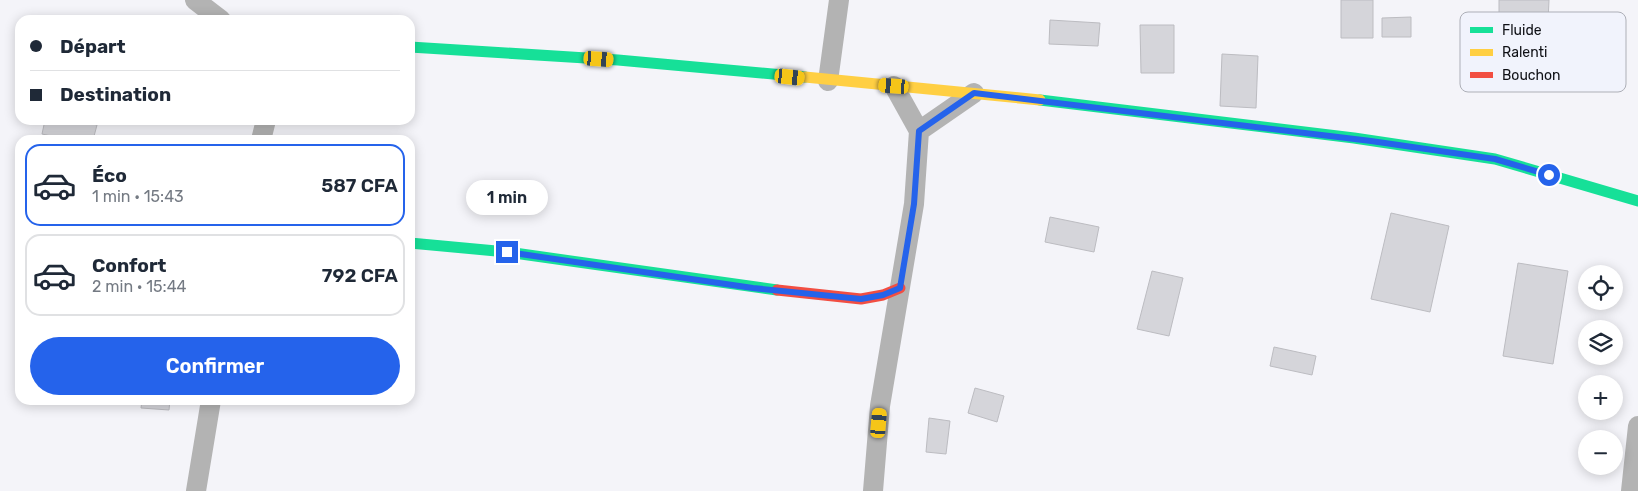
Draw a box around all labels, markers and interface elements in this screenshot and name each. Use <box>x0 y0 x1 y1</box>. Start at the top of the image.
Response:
legend <box>1460 12 1626 92</box>
text: Fluide <box>1502 22 1542 39</box>
text: Départ <box>60 35 126 58</box>
text: Ralenti <box>1502 44 1547 61</box>
car <box>583 50 614 68</box>
text: Bouchon <box>1502 67 1561 84</box>
car <box>774 68 805 86</box>
car <box>878 77 909 95</box>
text: Destination <box>60 83 171 106</box>
icon: car <box>32 163 77 208</box>
text: Éco <box>92 164 127 187</box>
route start <box>1538 164 1560 186</box>
text: 587 CFA <box>321 174 398 197</box>
callout: 1 min <box>466 180 548 214</box>
text: 1 min · 15:43 <box>92 187 184 206</box>
text: 1 min <box>487 188 527 207</box>
route end <box>496 241 518 263</box>
icon: car <box>32 253 77 298</box>
text: Confort <box>92 254 166 277</box>
text: 792 CFA <box>322 264 398 287</box>
map controls <box>1578 265 1623 475</box>
button: locate <box>1578 265 1623 310</box>
text: 2 min · 15:44 <box>92 277 187 296</box>
button: layers <box>1578 320 1623 365</box>
button: Confirmer <box>30 337 400 395</box>
button: + <box>1578 375 1623 420</box>
car <box>870 407 887 439</box>
button: − <box>1578 430 1623 475</box>

